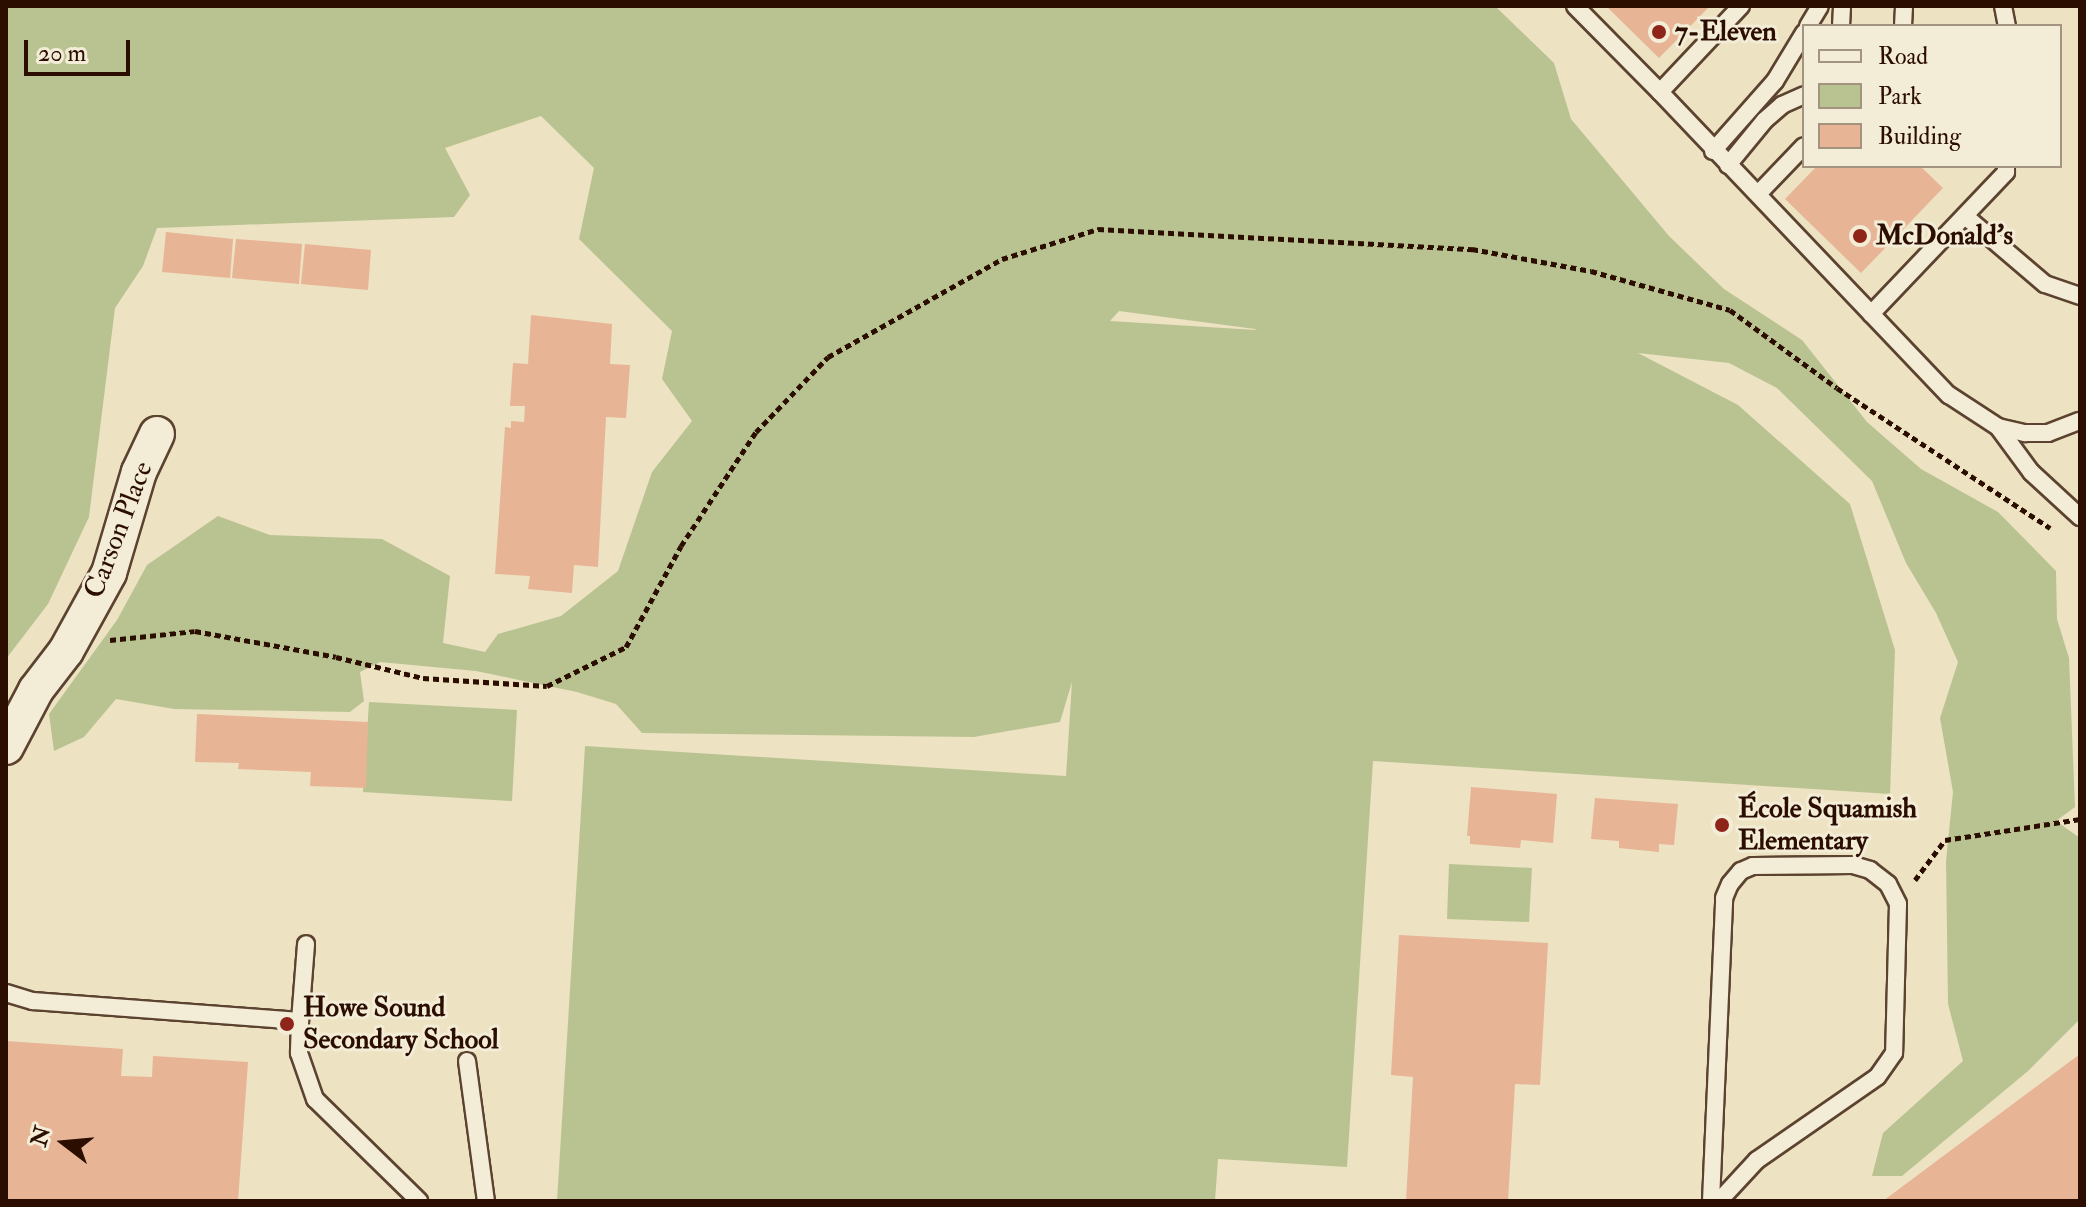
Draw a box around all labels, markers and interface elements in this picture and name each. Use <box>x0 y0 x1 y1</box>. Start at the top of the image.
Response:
place label: 7-Eleven <box>1675 15 1777 49</box>
marker: 7-Eleven <box>1650 23 1668 41</box>
scale bar <box>28 24 134 74</box>
legend <box>1802 24 2062 168</box>
text: 20 m <box>38 38 86 69</box>
text: Road <box>1878 41 1928 72</box>
text: Park <box>1878 81 1922 112</box>
text: Building <box>1878 121 1961 152</box>
place label: McDonald's <box>1876 219 2013 253</box>
marker: McDonald's <box>1851 227 1869 245</box>
street label: Carson Place <box>78 457 160 603</box>
place label: École Squamish Elementary <box>1738 792 1917 858</box>
marker: École Squamish Elementary <box>1713 816 1731 834</box>
place label: Howe Sound Secondary School <box>303 991 499 1057</box>
marker: Howe Sound Secondary School <box>278 1015 296 1033</box>
north arrow <box>24 1103 104 1183</box>
text: N <box>25 1123 57 1150</box>

